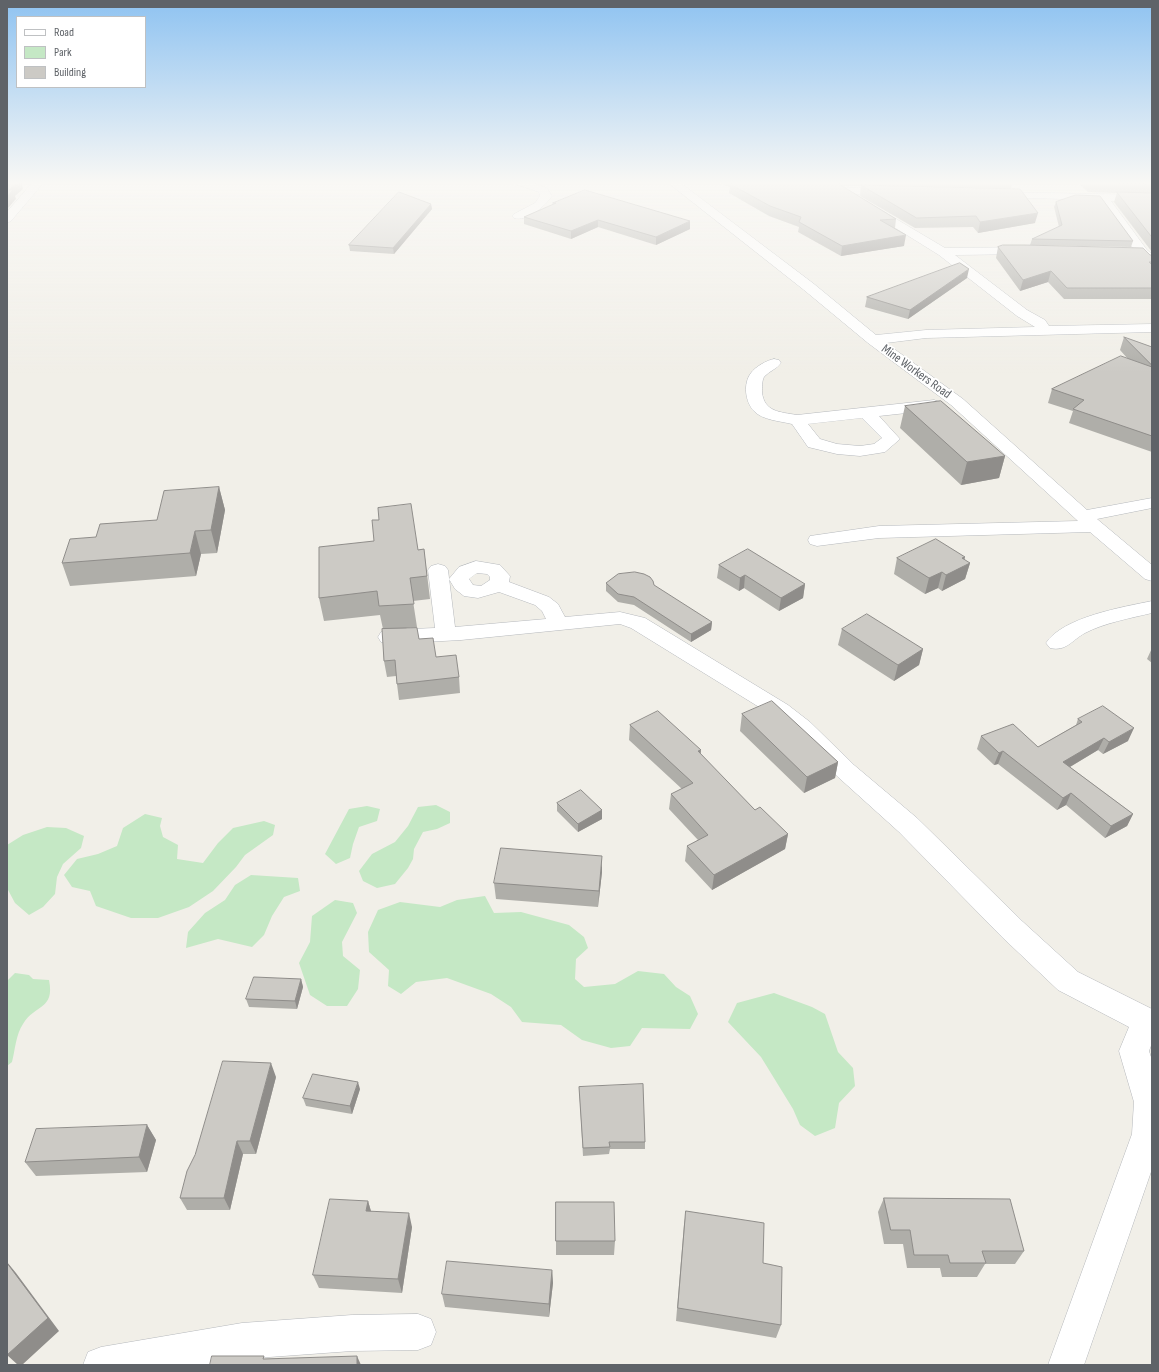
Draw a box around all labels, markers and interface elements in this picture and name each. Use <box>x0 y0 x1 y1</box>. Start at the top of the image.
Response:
legend <box>16 16 146 88</box>
text: Road <box>54 25 74 40</box>
text: Park <box>54 45 72 60</box>
text: Building <box>54 65 86 80</box>
street label: Mine Workers Road <box>878 342 954 402</box>

